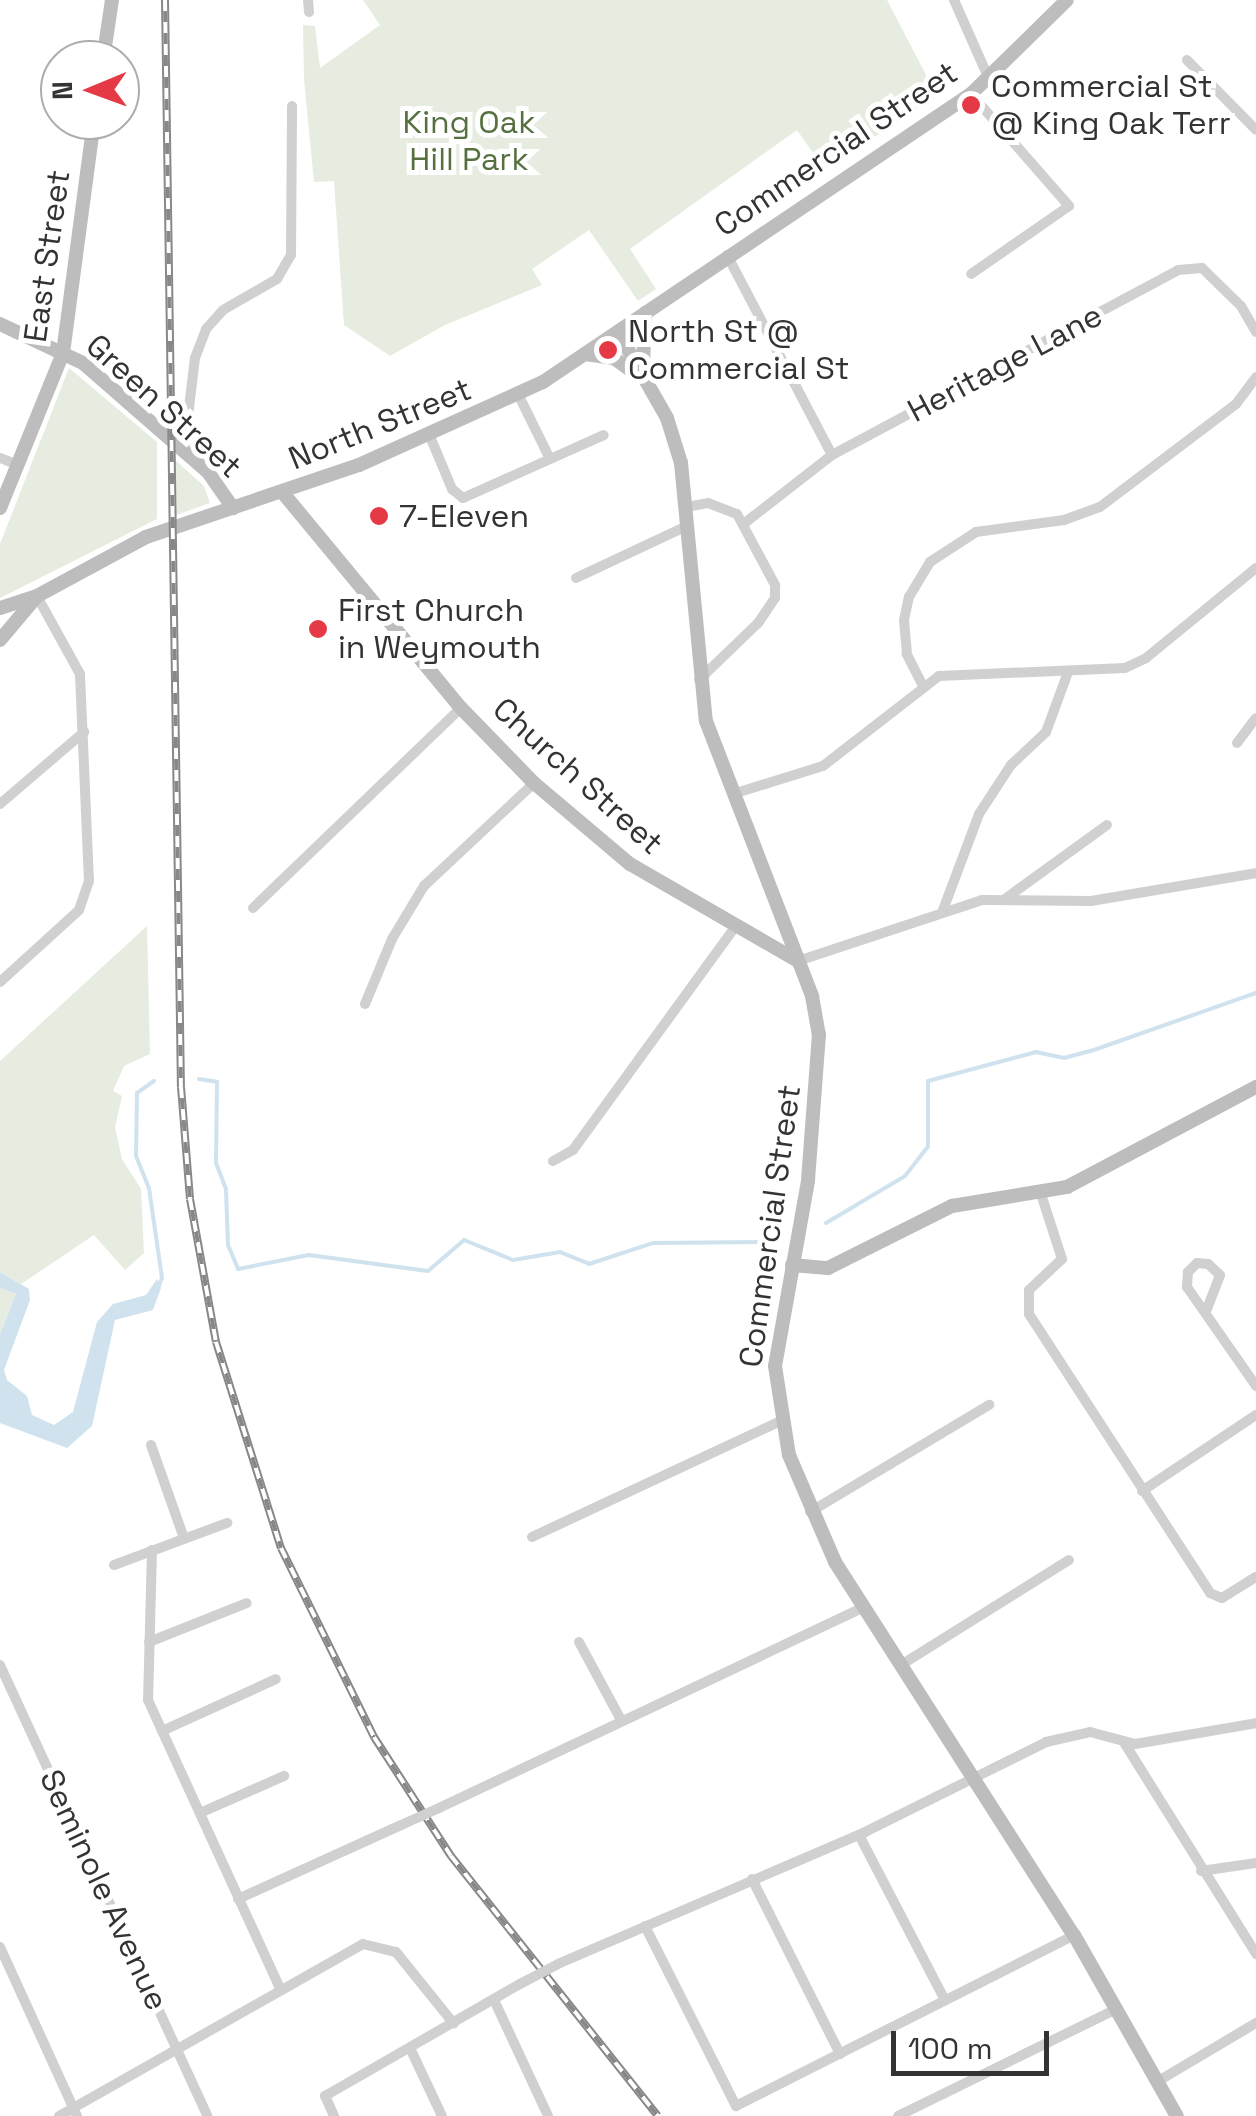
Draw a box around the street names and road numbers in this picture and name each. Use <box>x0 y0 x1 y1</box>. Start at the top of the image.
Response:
street label: Commercial Street <box>707 53 965 245</box>
street label: East Street <box>16 167 78 345</box>
street label: Heritage Lane <box>901 296 1109 430</box>
street label: Green Street <box>78 326 250 486</box>
street label: North Street <box>283 370 477 478</box>
street label: Church Street <box>485 690 671 862</box>
street label: Commercial Street <box>731 1082 809 1370</box>
street label: Seminole Avenue <box>31 1763 177 2017</box>

